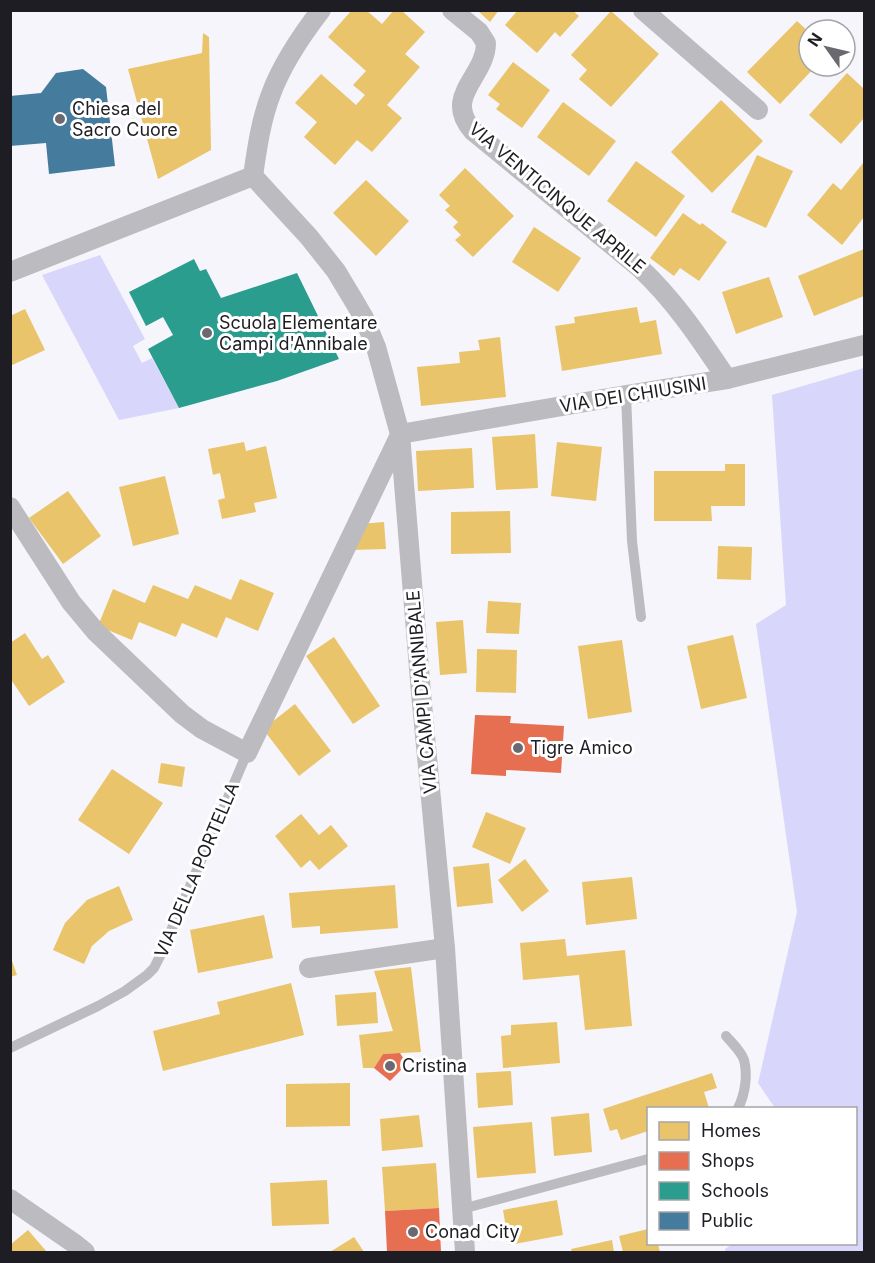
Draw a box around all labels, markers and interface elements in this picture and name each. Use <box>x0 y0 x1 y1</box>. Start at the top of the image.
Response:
north arrow <box>797 18 857 78</box>
text: N <box>803 29 826 50</box>
place label: Chiesa del Sacro Cuore <box>72 98 178 140</box>
marker: Chiesa del Sacro Cuore <box>53 112 67 126</box>
street label: VIA VENTICINQUE APRILE <box>465 118 650 278</box>
place label: Scuola Elementare Campi d'Annibale <box>219 312 377 354</box>
marker: Scuola Elementare Campi d'Annibale <box>200 326 214 340</box>
street label: VIA DEI CHIUSINI <box>558 373 708 416</box>
street label: VIA CAMPI D'ANNIBALE <box>402 589 441 795</box>
place label: Tigre Amico <box>530 737 633 758</box>
marker: Tigre Amico <box>511 741 525 755</box>
street label: VIA DELLA PORTELLA <box>150 779 243 961</box>
place label: Cristina <box>402 1055 467 1076</box>
marker: Cristina <box>383 1059 397 1073</box>
legend <box>647 1107 857 1245</box>
text: Homes <box>701 1120 761 1141</box>
text: Shops <box>701 1150 755 1171</box>
text: Schools <box>701 1180 769 1201</box>
text: Public <box>701 1210 753 1231</box>
place label: Conad City <box>425 1221 520 1242</box>
marker: Conad City <box>406 1225 420 1239</box>

